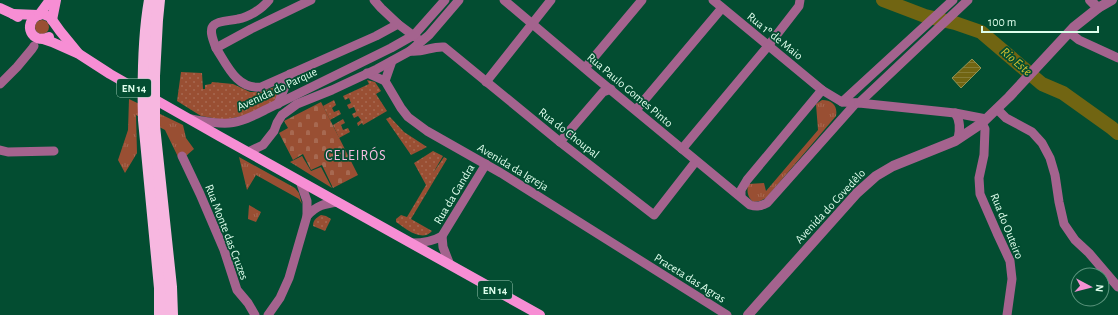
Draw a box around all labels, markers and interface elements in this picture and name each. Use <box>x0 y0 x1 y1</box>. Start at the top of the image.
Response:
scale bar <box>982 8 1098 34</box>
street label: Rua 1º de Maio <box>745 10 805 62</box>
text: 100 m <box>988 16 1016 28</box>
water label: Rio Este <box>998 45 1034 79</box>
street label: Rua Paulo Gomes Pinto <box>585 51 675 129</box>
street label: Avenida do Parque <box>235 65 319 113</box>
road number: EN 14 <box>117 79 151 97</box>
street label: Rua do Choupal <box>536 106 602 160</box>
street label: Avenida da Igreja <box>475 141 551 194</box>
district label: CELEIRÓS <box>325 146 387 163</box>
street label: Rua da Gandra <box>431 161 477 226</box>
street label: Avenida do Covedêlo <box>793 166 867 246</box>
street label: Rua Monte das Cruzes <box>203 183 251 281</box>
street label: Rua do Outeiro <box>988 191 1026 261</box>
street label: Praceta das Agras <box>652 251 728 305</box>
north arrow <box>1070 267 1110 307</box>
road number: EN 14 <box>478 281 512 299</box>
text: N <box>1094 284 1105 293</box>

